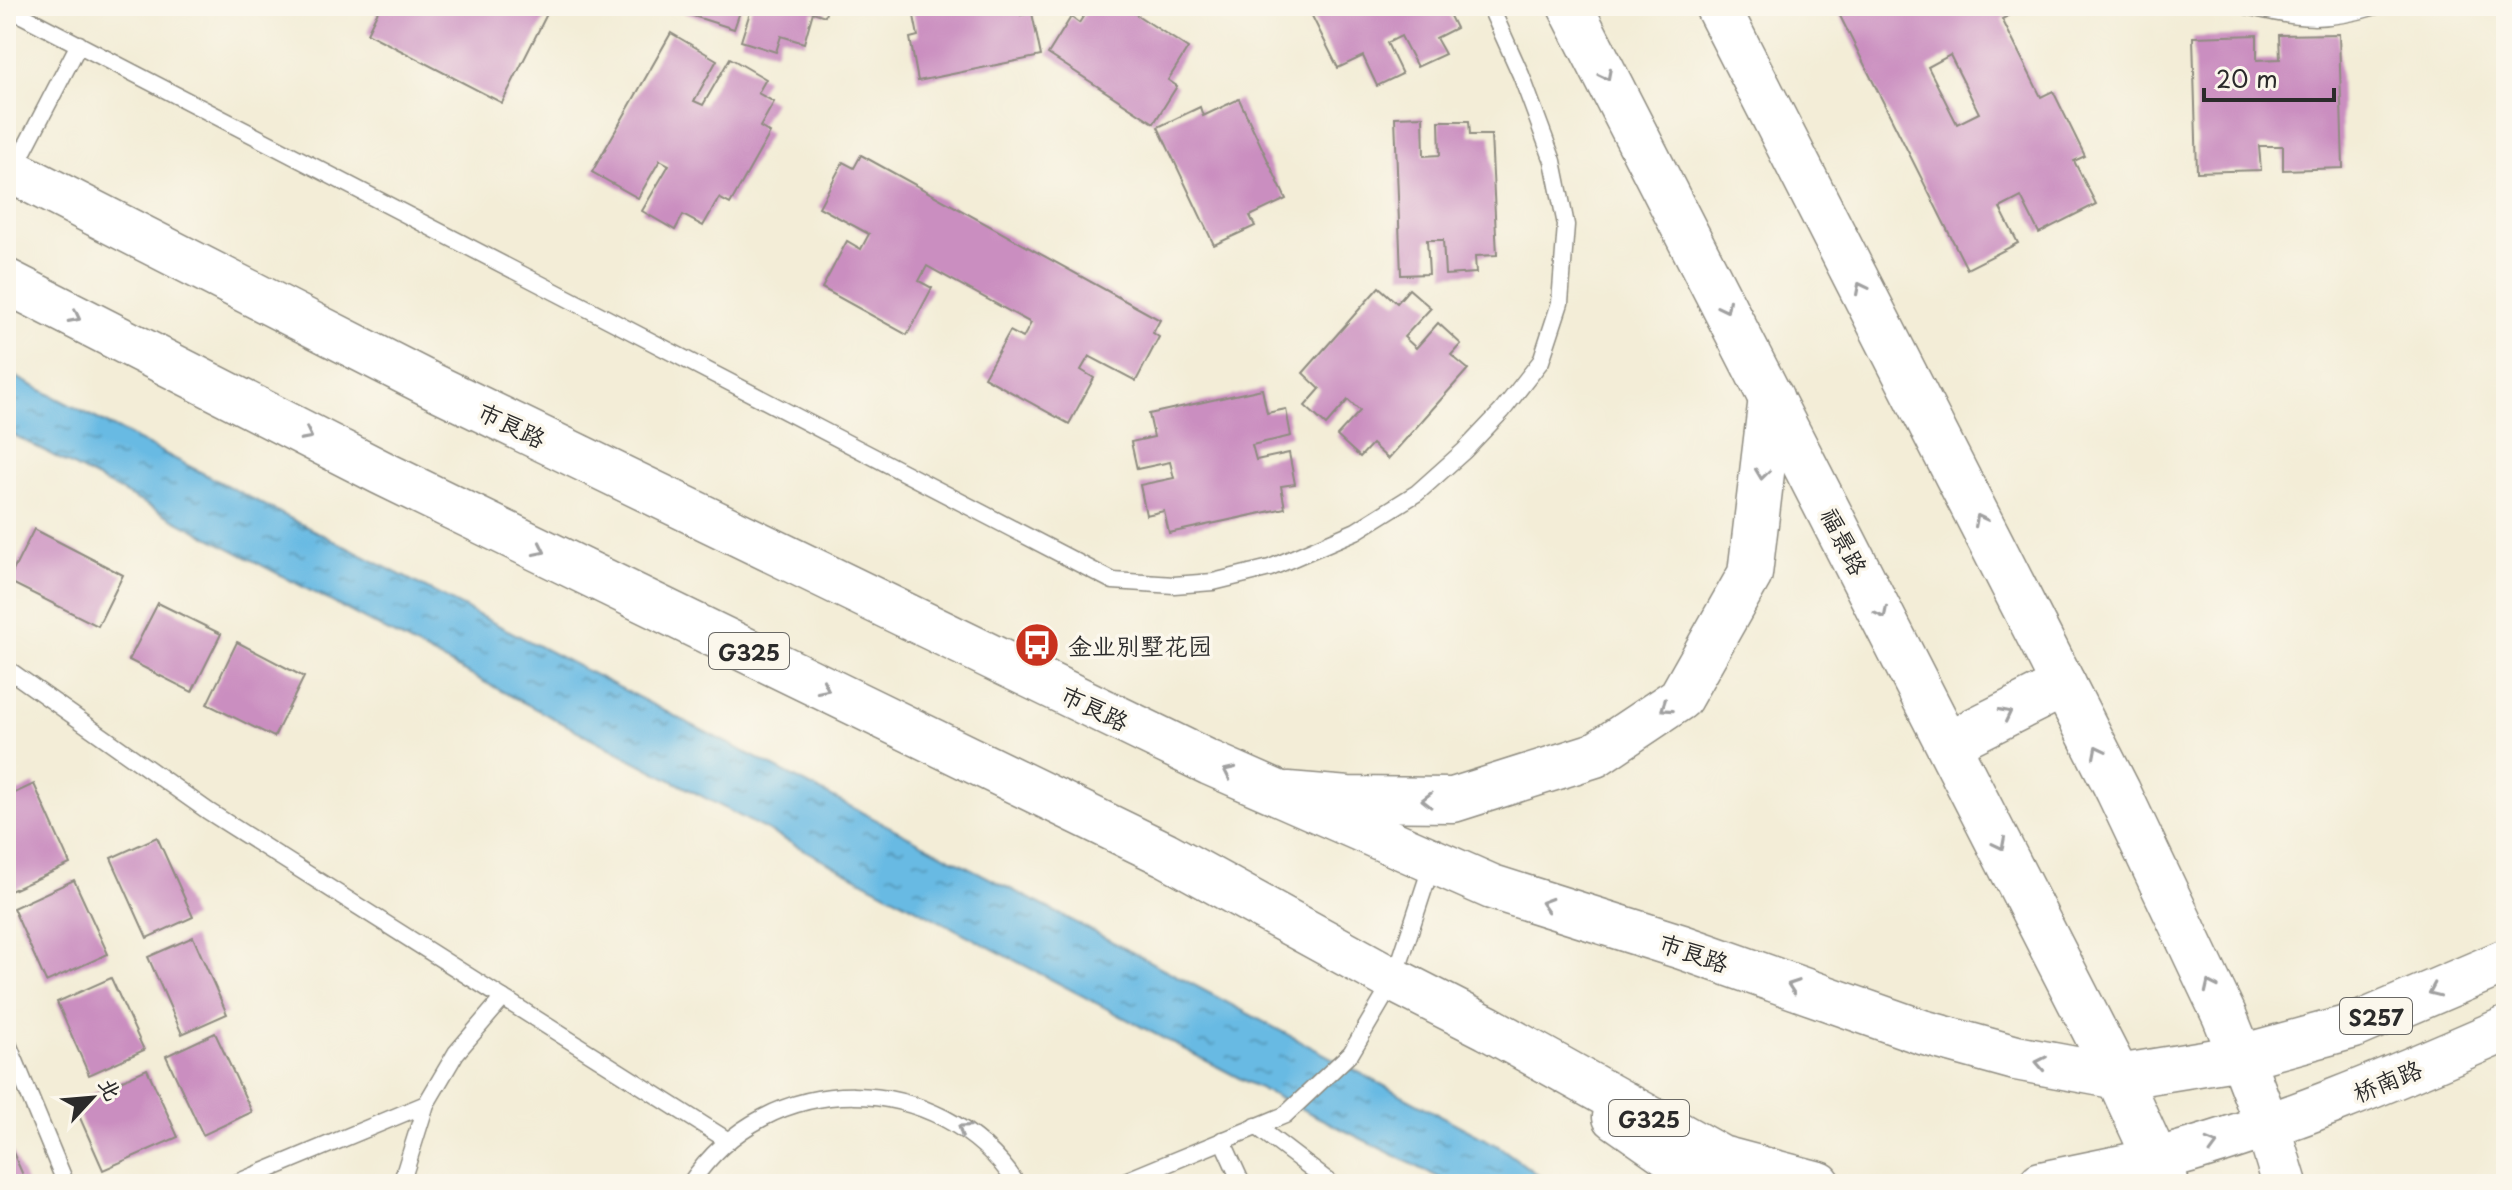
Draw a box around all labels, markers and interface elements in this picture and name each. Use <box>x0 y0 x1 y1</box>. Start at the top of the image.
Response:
scale bar <box>2204 52 2334 102</box>
text: 20 m <box>2216 60 2278 96</box>
one-way arrow <box>1596 67 1611 82</box>
one-way arrow <box>1856 281 1871 296</box>
one-way arrow <box>1715 298 1730 313</box>
one-way arrow <box>67 307 82 322</box>
street label: 市良路 <box>472 392 552 456</box>
one-way arrow <box>299 425 313 440</box>
one-way arrow <box>1753 468 1770 481</box>
street label: 福景路 <box>1813 501 1877 581</box>
one-way arrow <box>1974 513 1989 528</box>
one-way arrow <box>532 540 547 556</box>
one-way arrow <box>1872 604 1887 619</box>
bus stop icon: 金业别墅花园 <box>1013 621 1061 669</box>
place label: 金业别墅花园 <box>1068 627 1212 663</box>
road number: G325 <box>709 633 789 669</box>
street label: 市良路 <box>1055 675 1135 739</box>
one-way arrow <box>816 678 831 694</box>
one-way arrow <box>1660 698 1674 713</box>
one-way arrow <box>1998 709 2013 724</box>
one-way arrow <box>2092 745 2107 760</box>
one-way arrow <box>1223 766 1237 782</box>
one-way arrow <box>1420 791 1433 809</box>
one-way arrow <box>1990 836 2006 851</box>
one-way arrow <box>1540 897 1554 913</box>
street label: 市良路 <box>1654 923 1734 981</box>
one-way arrow <box>1787 979 1801 996</box>
one-way arrow <box>2204 979 2220 994</box>
one-way arrow <box>2428 981 2442 997</box>
road number: S257 <box>2340 998 2412 1034</box>
street label: 桥南路 <box>2347 1050 2427 1110</box>
one-way arrow <box>2034 1055 2048 1072</box>
north arrow <box>52 1058 132 1138</box>
text: 北 <box>92 1071 131 1106</box>
road number: G325 <box>1609 1100 1689 1136</box>
one-way arrow <box>957 1124 971 1139</box>
one-way arrow <box>2205 1137 2219 1154</box>

